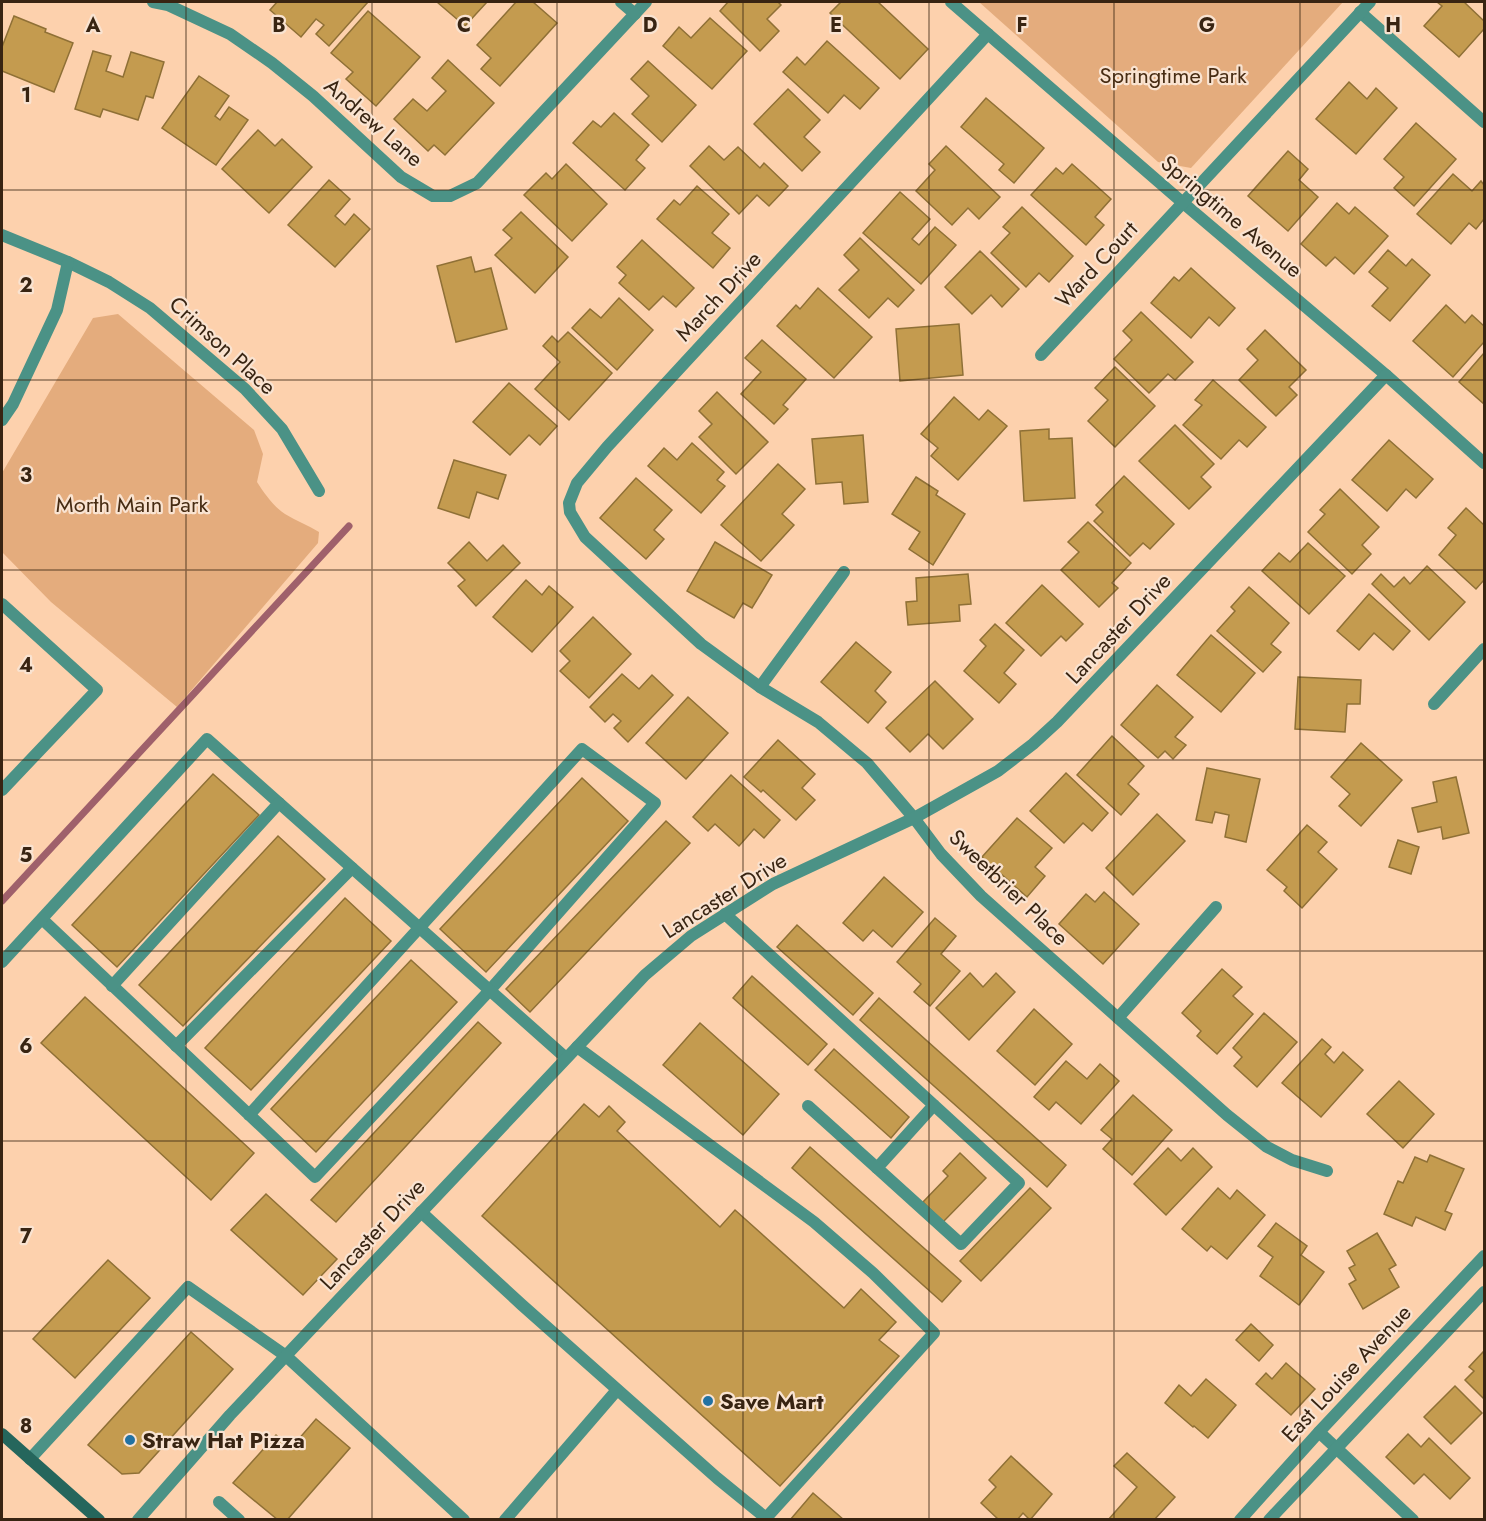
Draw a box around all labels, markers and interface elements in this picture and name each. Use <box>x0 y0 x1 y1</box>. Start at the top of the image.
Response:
text: A <box>85 11 101 40</box>
text: B <box>272 11 286 40</box>
text: C <box>457 11 471 40</box>
text: D <box>643 11 657 40</box>
text: E <box>830 11 842 40</box>
text: F <box>1016 11 1028 40</box>
text: G <box>1199 11 1215 40</box>
text: H <box>1385 11 1401 40</box>
park label: Springtime Park <box>1099 59 1247 91</box>
street label: Andrew Lane <box>318 70 430 174</box>
text: 1 <box>21 81 31 110</box>
street label: Springtime Avenue <box>1154 147 1310 285</box>
street label: Ward Court <box>1047 213 1145 315</box>
street label: March Drive <box>668 244 768 348</box>
text: 2 <box>19 271 33 300</box>
street label: Crimson Place <box>162 288 284 402</box>
text: 3 <box>20 461 32 490</box>
park label: Morth Main Park <box>56 488 208 520</box>
street label: Lancaster Drive <box>1058 565 1178 691</box>
text: 4 <box>19 651 33 680</box>
street label: Sweetbrier Place <box>942 821 1076 953</box>
text: 5 <box>20 841 33 870</box>
street label: Lancaster Drive <box>655 844 793 946</box>
text: 6 <box>19 1032 33 1061</box>
street label: Lancaster Drive <box>312 1171 432 1297</box>
text: 7 <box>20 1222 33 1251</box>
street label: East Louise Avenue <box>1274 1297 1418 1449</box>
place label: Save Mart <box>720 1385 823 1417</box>
marker: Save Mart <box>701 1394 715 1408</box>
text: 8 <box>20 1412 32 1441</box>
place label: Straw Hat Pizza <box>142 1424 305 1456</box>
marker: Straw Hat Pizza <box>123 1433 137 1447</box>

